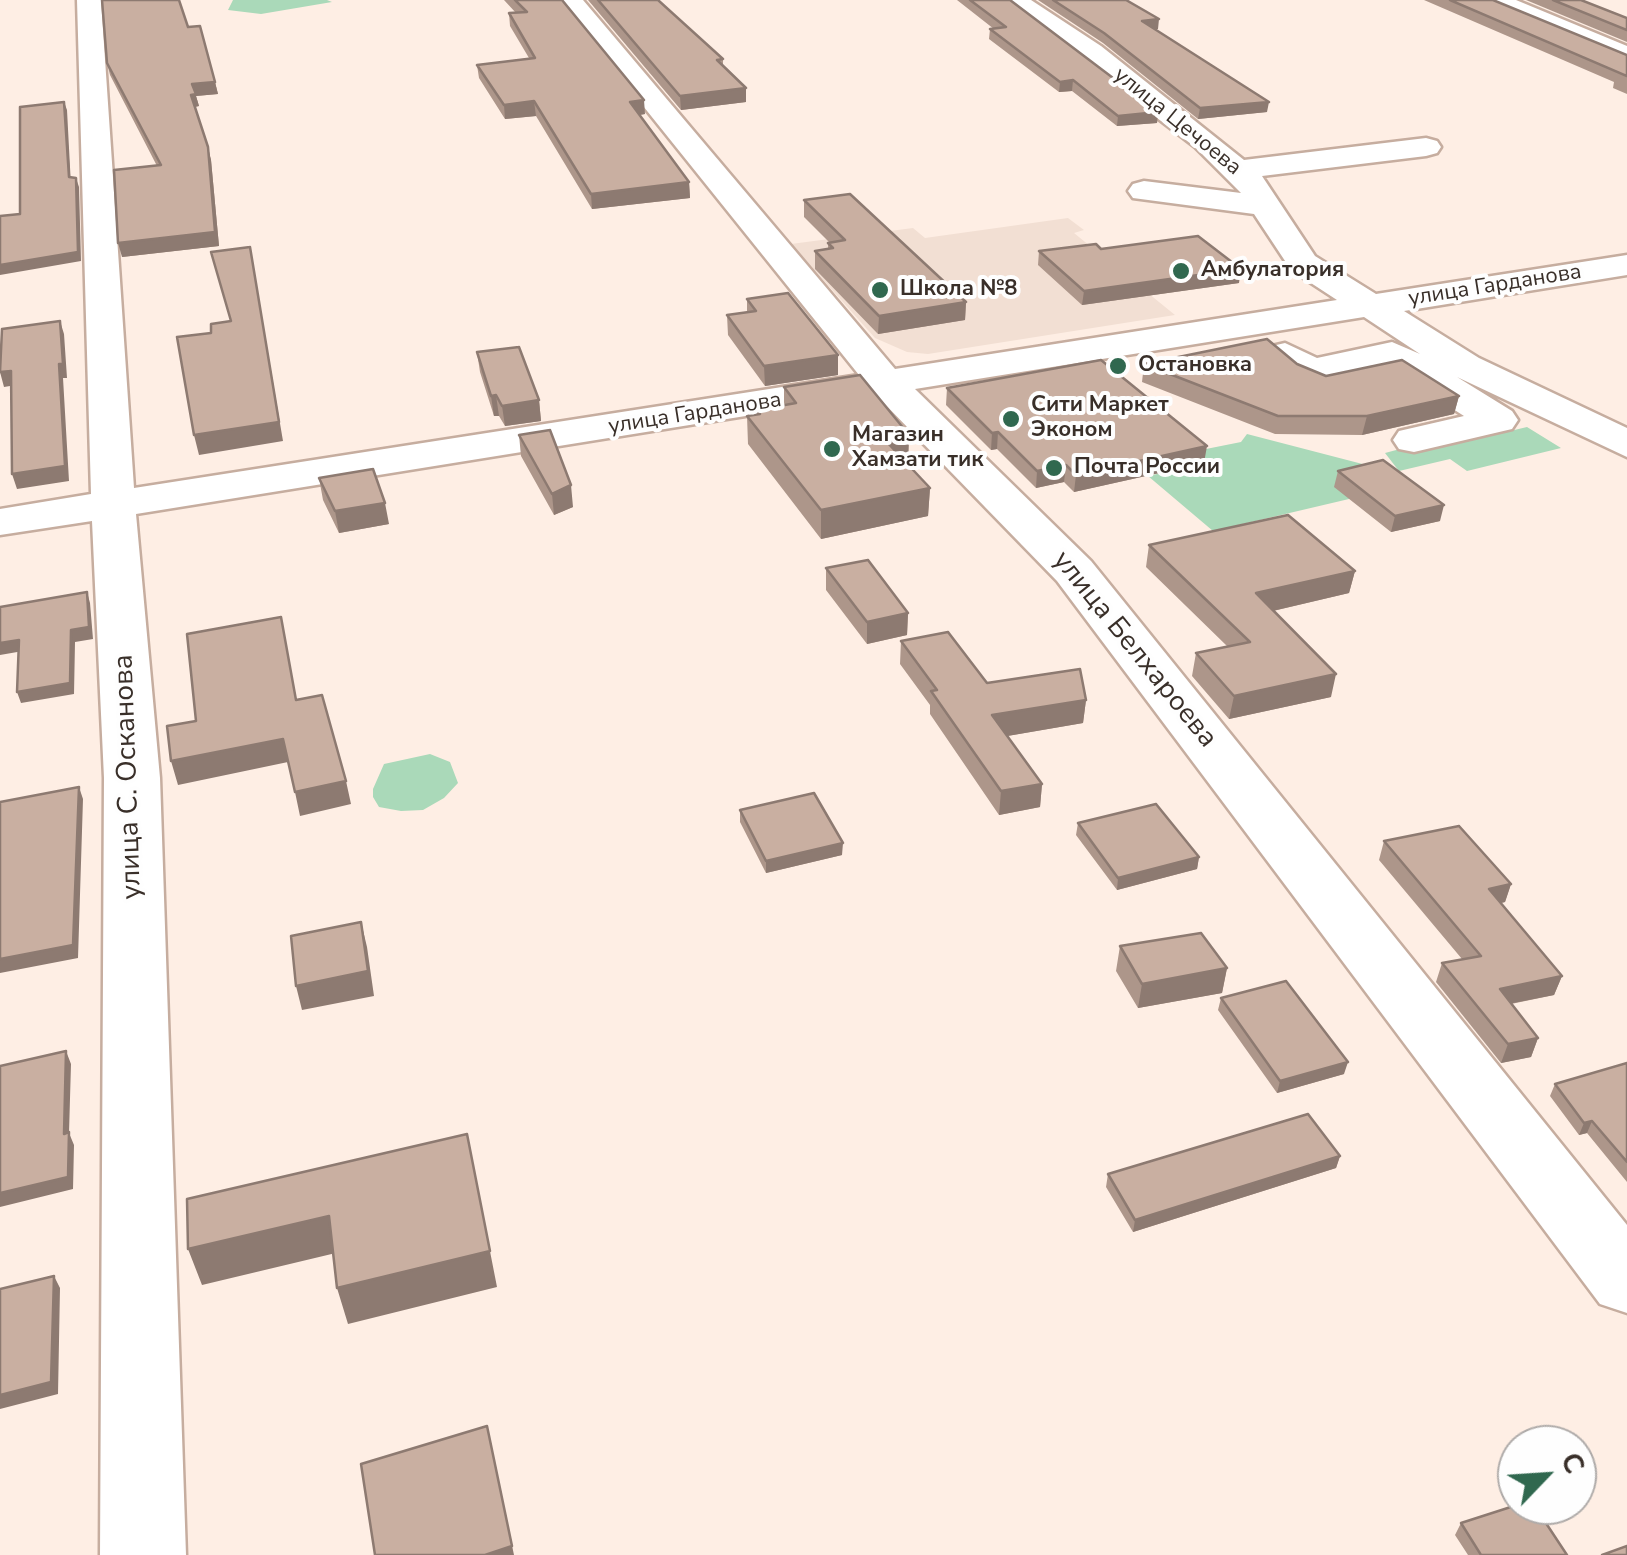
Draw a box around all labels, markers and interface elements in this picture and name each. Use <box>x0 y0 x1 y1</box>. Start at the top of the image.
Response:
street label: улица Цечоева <box>1108 62 1246 182</box>
place label: Амбулатория <box>1201 258 1344 284</box>
street label: улица Гарданова <box>1407 259 1583 313</box>
marker: Амбулатория <box>1170 260 1192 282</box>
place label: Школа №8 <box>900 277 1017 303</box>
marker: Школа №8 <box>869 279 891 301</box>
place label: Остановка <box>1138 353 1252 379</box>
marker: Остановка <box>1107 355 1129 377</box>
street label: улица Гарданова <box>607 387 783 441</box>
place label: Сити Маркет Эконом <box>1031 393 1169 444</box>
marker: Сити Маркет Эконом <box>1000 408 1022 430</box>
place label: Магазин Хамзати тик <box>852 423 984 474</box>
marker: Магазин Хамзати тик <box>821 438 843 460</box>
place label: Почта России <box>1074 455 1220 481</box>
marker: Почта России <box>1043 457 1065 479</box>
street label: улица Белхароева <box>1044 545 1224 755</box>
street label: улица С. Осканова <box>108 654 150 900</box>
north arrow <box>1497 1425 1597 1525</box>
text: С <box>1551 1447 1594 1480</box>

